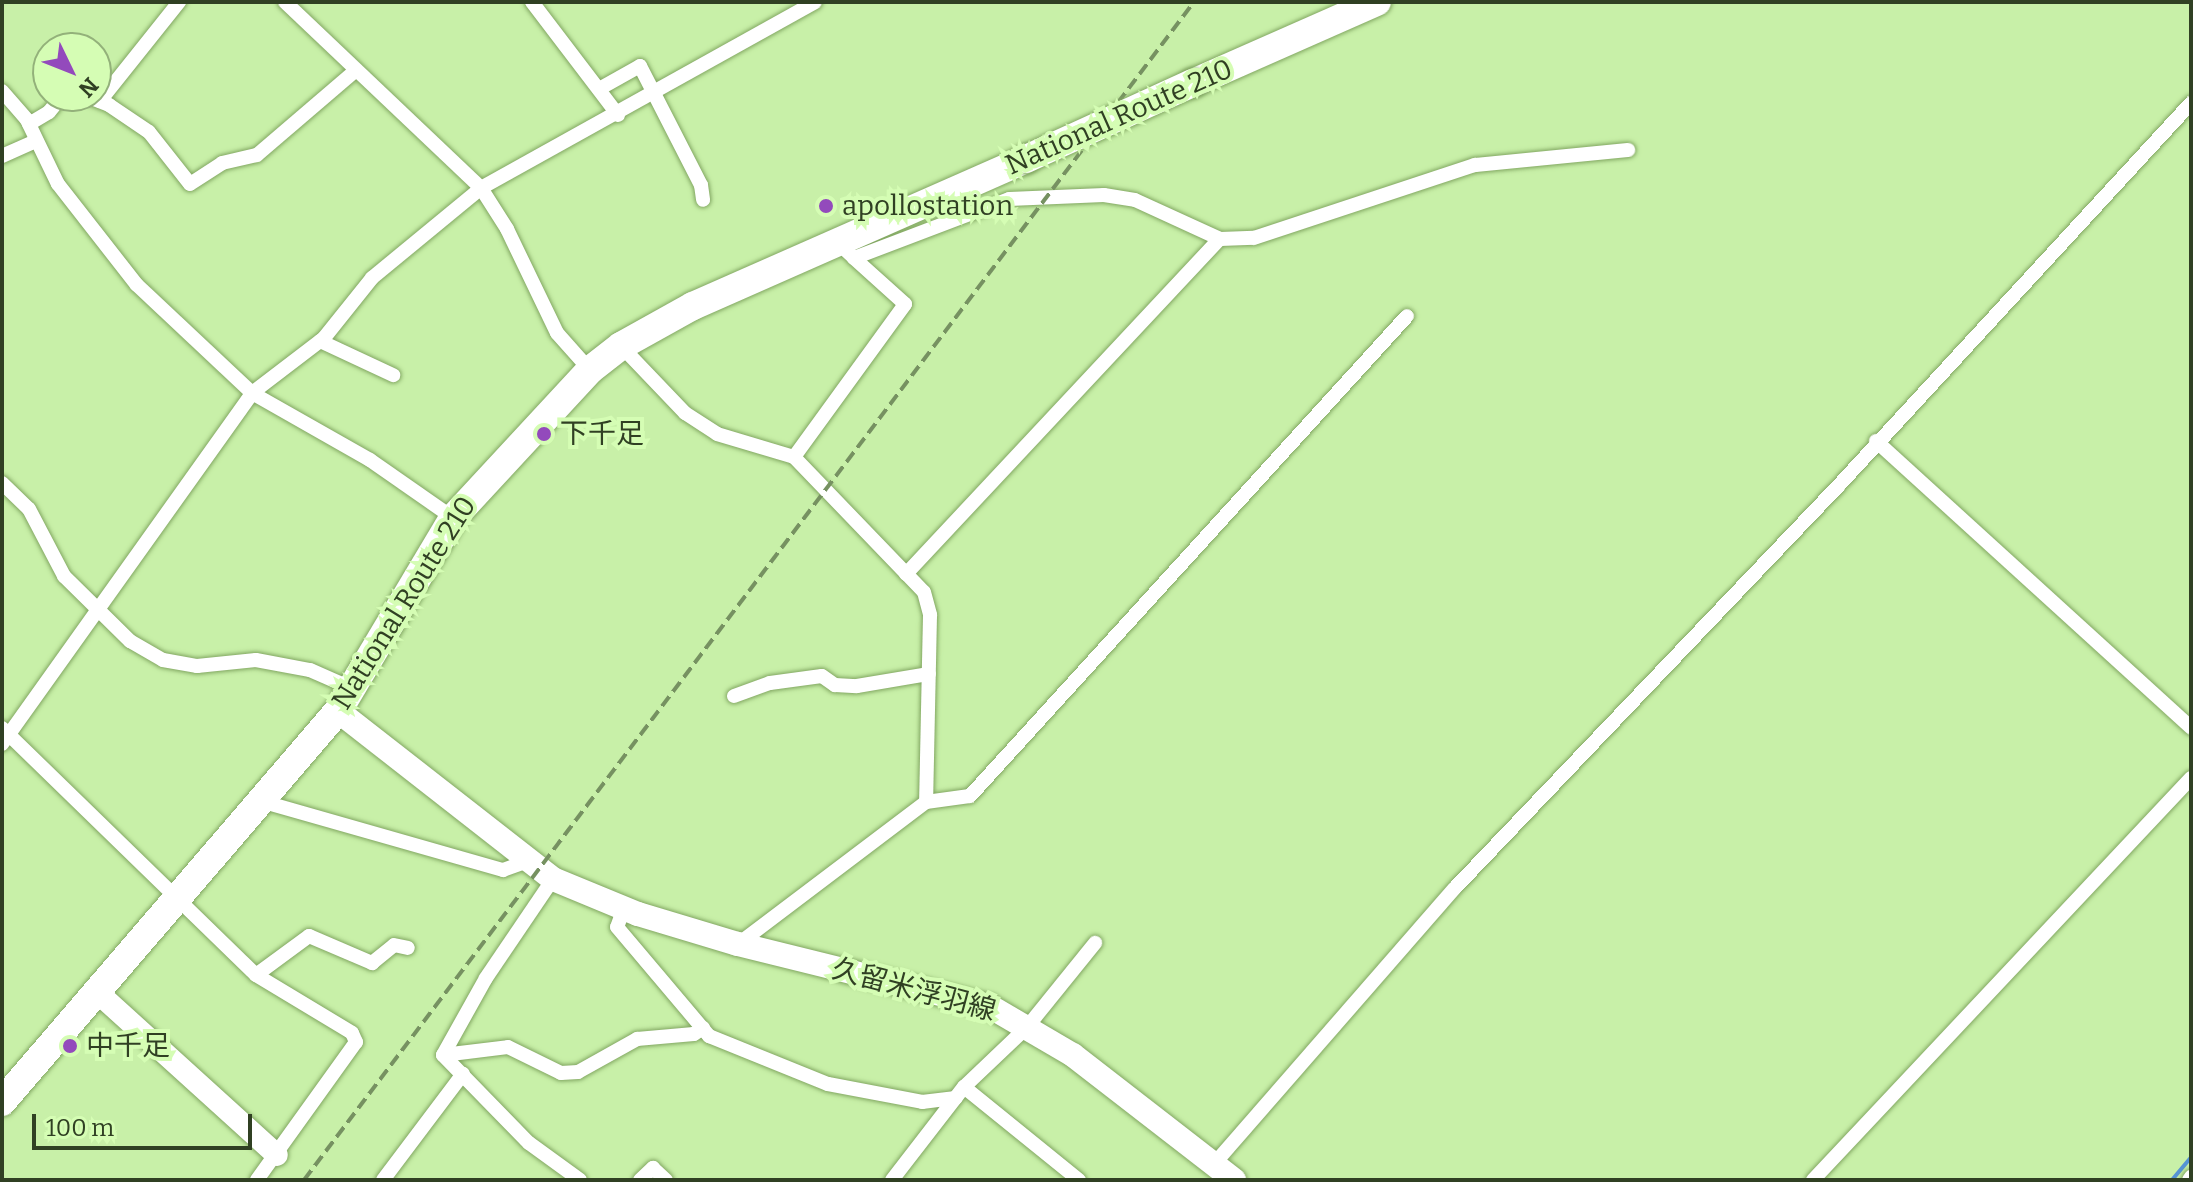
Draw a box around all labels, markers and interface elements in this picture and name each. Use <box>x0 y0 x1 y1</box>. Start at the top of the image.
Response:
north arrow <box>32 32 112 112</box>
street label: National Route 210 <box>1000 52 1238 182</box>
text: N <box>73 72 104 103</box>
place label: apollostation <box>842 189 1013 223</box>
marker: apollostation <box>817 197 835 215</box>
place label: 下千足 <box>560 417 644 451</box>
marker: 下千足 <box>535 425 553 443</box>
street label: National Route 210 <box>325 490 483 716</box>
street label: 久留米浮羽線 <box>829 952 999 1028</box>
place label: 中千足 <box>86 1029 170 1063</box>
marker: 中千足 <box>61 1037 79 1055</box>
scale bar <box>36 1098 256 1148</box>
text: 100 m <box>46 1114 114 1142</box>

